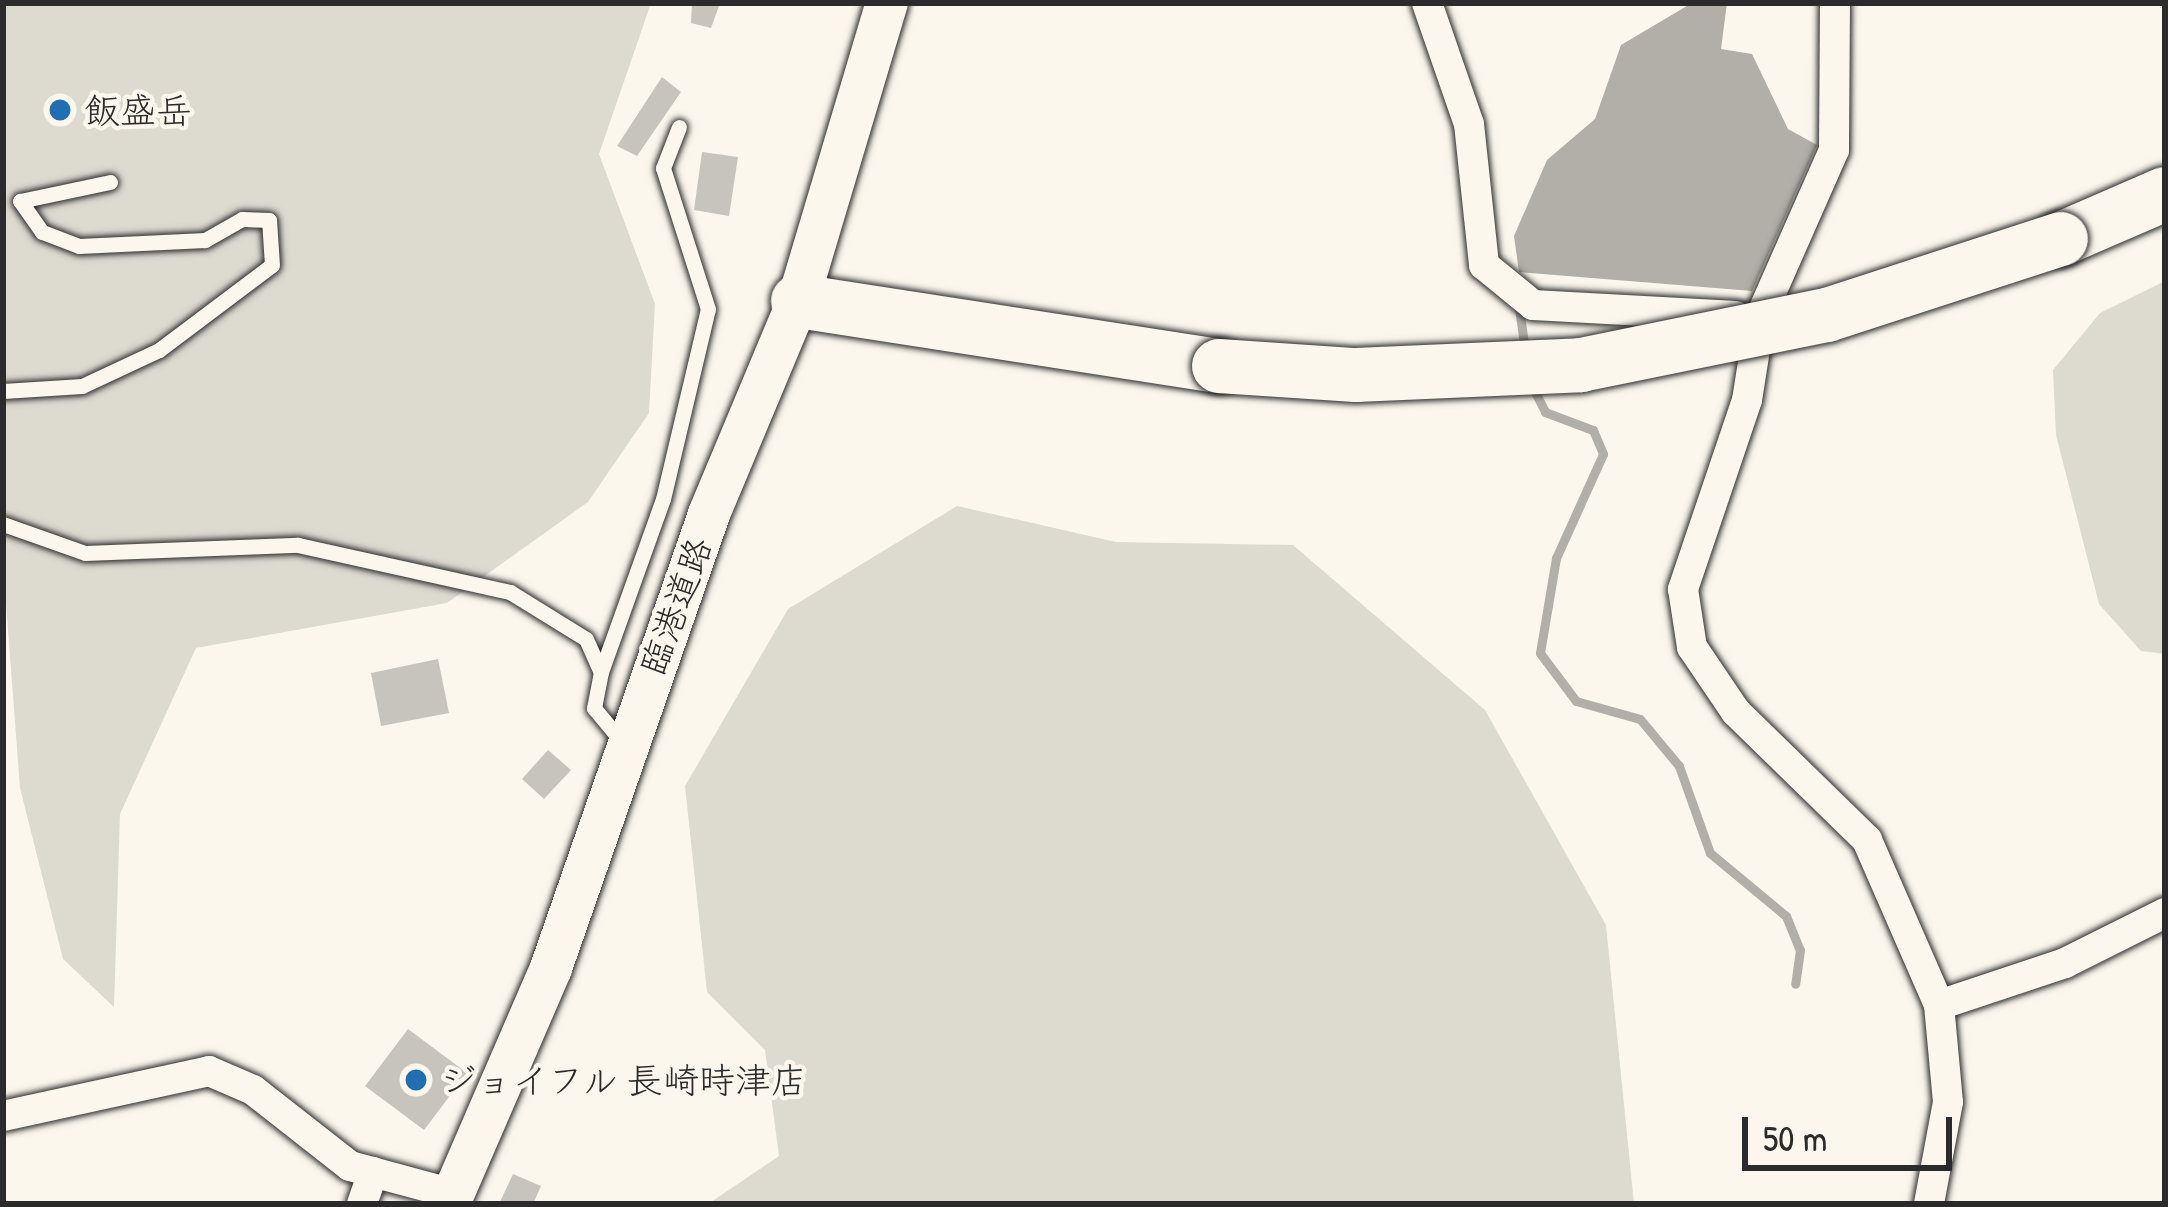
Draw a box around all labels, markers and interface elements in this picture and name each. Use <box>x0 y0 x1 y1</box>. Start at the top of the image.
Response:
place label: 飯盛岳 <box>84 88 192 132</box>
marker: 飯盛岳 <box>47 97 73 123</box>
street label: 臨港道路 <box>630 531 720 681</box>
place label: ジョイフル 長崎時津店 <box>440 1058 808 1102</box>
marker: ジョイフル 長崎時津店 <box>403 1067 429 1093</box>
scale bar <box>1748 1093 1958 1167</box>
text: 50 m <box>1763 1113 1827 1162</box>

